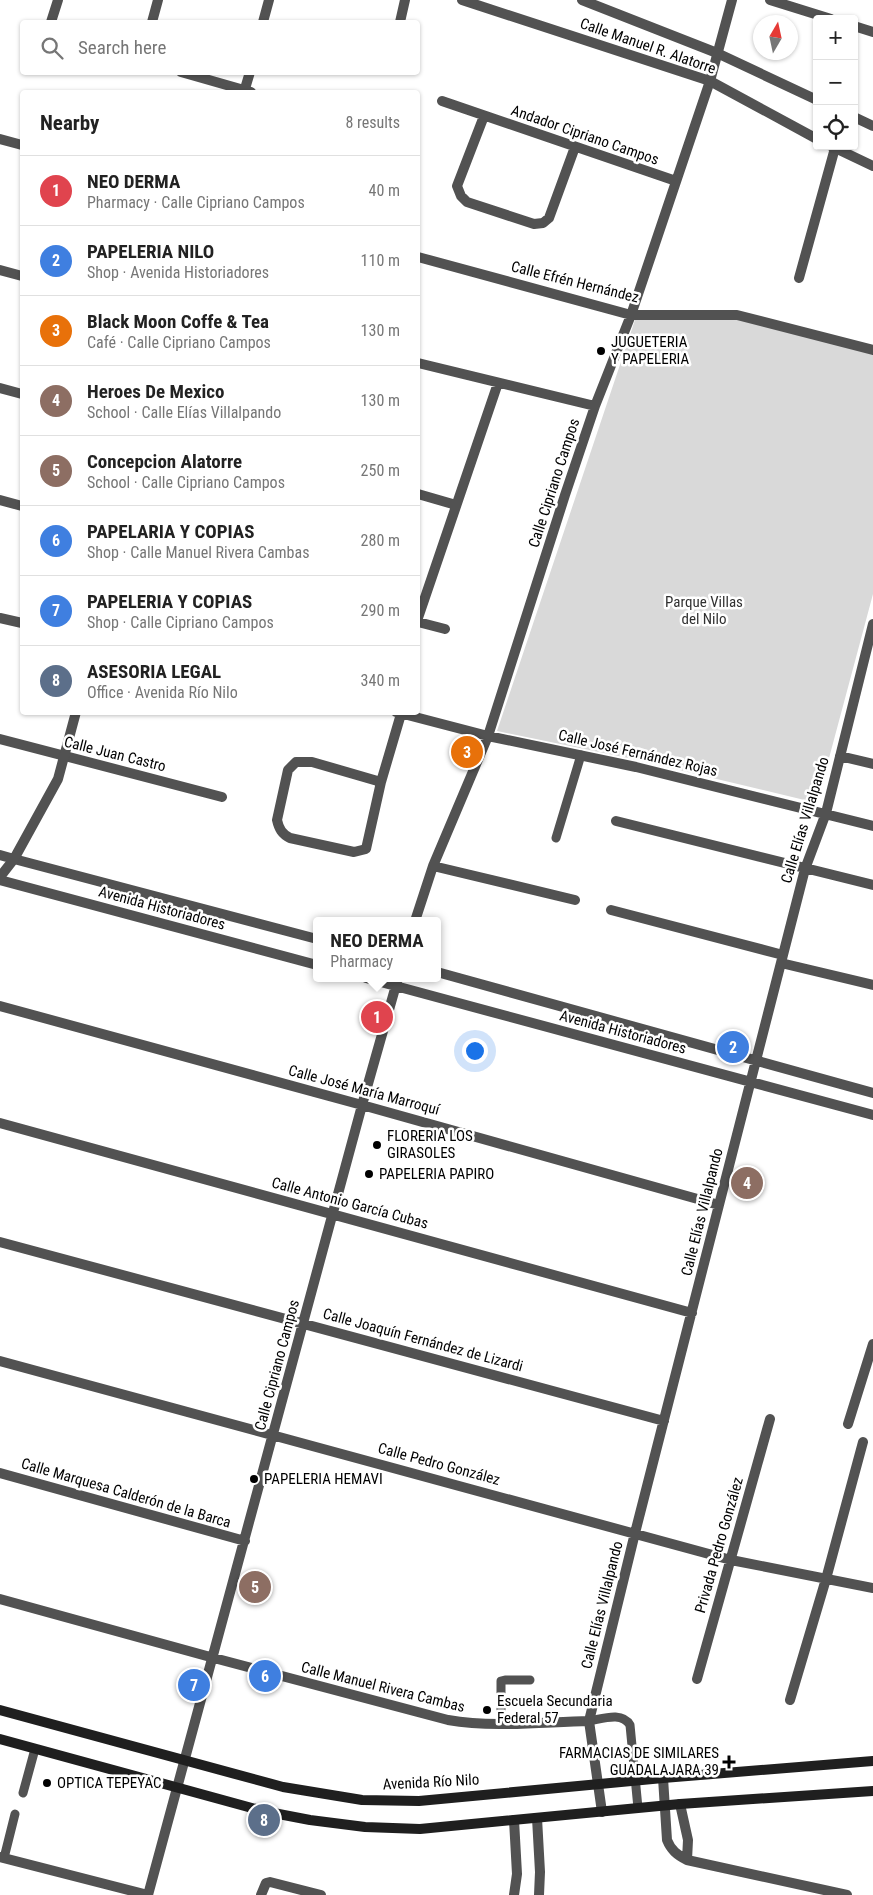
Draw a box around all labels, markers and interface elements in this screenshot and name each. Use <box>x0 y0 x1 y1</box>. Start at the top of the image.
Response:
street label: Calle Manuel R. Alatorre <box>578 14 718 78</box>
north arrow <box>753 15 798 60</box>
map controls <box>813 15 858 150</box>
button: + <box>813 15 858 60</box>
search box <box>20 20 420 75</box>
icon: search <box>38 34 66 62</box>
text: Search here <box>78 36 166 59</box>
button: − <box>813 60 858 105</box>
street label: Andador Cipriano Campos <box>509 101 661 169</box>
button: locate <box>813 105 858 150</box>
text: Nearby <box>40 111 99 135</box>
text: 8 results <box>345 113 400 132</box>
text: NEO DERMA <box>87 170 180 193</box>
text: 1 <box>52 181 60 200</box>
text: 40 m <box>368 181 400 200</box>
text: Pharmacy · Calle Cipriano Campos <box>87 193 305 212</box>
text: PAPELERIA NILO <box>87 240 214 263</box>
text: 2 <box>52 251 60 270</box>
text: 110 m <box>361 251 400 270</box>
street label: Calle Efrén Hernández <box>509 257 641 307</box>
text: Shop · Avenida Historiadores <box>87 263 269 282</box>
text: Black Moon Coffe & Tea <box>87 310 269 333</box>
text: 3 <box>52 321 60 340</box>
text: 130 m <box>361 321 400 340</box>
text: Café · Calle Cipriano Campos <box>87 333 271 352</box>
place label: JUGUETERIA Y PAPELERIA <box>611 333 689 368</box>
marker: JUGUETERIA Y PAPELERIA <box>595 345 607 357</box>
text: Heroes De Mexico <box>87 380 225 403</box>
text: 4 <box>52 391 60 410</box>
text: 130 m <box>361 391 400 410</box>
text: School · Calle Elías Villalpando <box>87 403 281 422</box>
street label: Calle Cipriano Campos <box>525 416 583 550</box>
text: Concepcion Alatorre <box>87 450 242 473</box>
text: 5 <box>52 461 60 480</box>
text: 250 m <box>361 461 400 480</box>
text: School · Calle Cipriano Campos <box>87 473 285 492</box>
text: PAPELARIA Y COPIAS <box>87 520 254 543</box>
text: 6 <box>52 531 60 550</box>
text: 280 m <box>361 531 400 550</box>
text: Shop · Calle Manuel Rivera Cambas <box>87 543 309 562</box>
text: PAPELERIA Y COPIAS <box>87 590 252 613</box>
park label: Parque Villas del Nilo <box>665 593 743 628</box>
text: 7 <box>52 601 60 620</box>
text: 290 m <box>361 601 400 620</box>
text: Shop · Calle Cipriano Campos <box>87 613 274 632</box>
text: ASESORIA LEGAL <box>87 660 221 683</box>
text: 8 <box>52 671 60 690</box>
text: 340 m <box>361 671 400 690</box>
text: Office · Avenida Río Nilo <box>87 683 238 702</box>
street label: Calle José Fernández Rojas <box>557 726 720 780</box>
street label: Calle Juan Castro <box>62 733 168 775</box>
pin: 3 <box>451 733 483 771</box>
street label: Calle Elías Villalpando <box>777 755 833 885</box>
street label: Avenida Historiadores <box>97 882 227 934</box>
popup <box>313 917 441 982</box>
text: NEO DERMA <box>330 929 424 952</box>
text: Pharmacy <box>330 952 393 971</box>
pin: 1 <box>361 998 393 1036</box>
street label: Avenida Historiadores <box>558 1006 688 1058</box>
pin: 2 <box>717 1028 749 1066</box>
your location <box>462 1038 488 1064</box>
street label: Calle José María Marroquí <box>286 1061 443 1119</box>
place label: FLORERIA LOS GIRASOLES <box>387 1127 473 1162</box>
marker: FLORERIA LOS GIRASOLES <box>371 1139 383 1151</box>
street label: Calle Elías Villalpando <box>677 1146 727 1278</box>
pin: 4 <box>731 1164 763 1202</box>
place label: PAPELERIA PAPIRO <box>379 1165 494 1183</box>
marker: PAPELERIA PAPIRO <box>363 1168 375 1180</box>
street label: Calle Antonio García Cubas <box>270 1173 430 1233</box>
street label: Calle Cipriano Campos <box>251 1298 303 1432</box>
street label: Calle Joaquín Fernández de Lizardi <box>321 1305 525 1375</box>
street label: Calle Pedro González <box>376 1439 502 1489</box>
street label: Calle Marquesa Calderón de la Barca <box>19 1454 233 1532</box>
place label: PAPELERIA HEMAVI <box>264 1470 383 1488</box>
marker: PAPELERIA HEMAVI <box>248 1473 260 1485</box>
street label: Privada Pedro González <box>691 1475 747 1615</box>
street label: Calle Elías Villalpando <box>577 1539 627 1671</box>
pin: 5 <box>239 1568 271 1606</box>
pin: 6 <box>249 1657 281 1695</box>
street label: Calle Manuel Rivera Cambas <box>299 1658 467 1716</box>
pin: 7 <box>178 1666 210 1704</box>
place label: Escuela Secundaria Federal 57 <box>497 1692 613 1727</box>
marker: Escuela Secundaria Federal 57 <box>481 1704 493 1716</box>
place label: FARMACIAS DE SIMILARES GUADALAJARA 39 <box>559 1744 719 1779</box>
marker: FARMACIAS DE SIMILARES GUADALAJARA 39 <box>723 1756 735 1768</box>
street label: Avenida Río Nilo <box>382 1770 480 1794</box>
place label: OPTICA TEPEYAC <box>57 1774 161 1792</box>
marker: OPTICA TEPEYAC <box>41 1777 53 1789</box>
pin: 8 <box>248 1801 280 1839</box>

